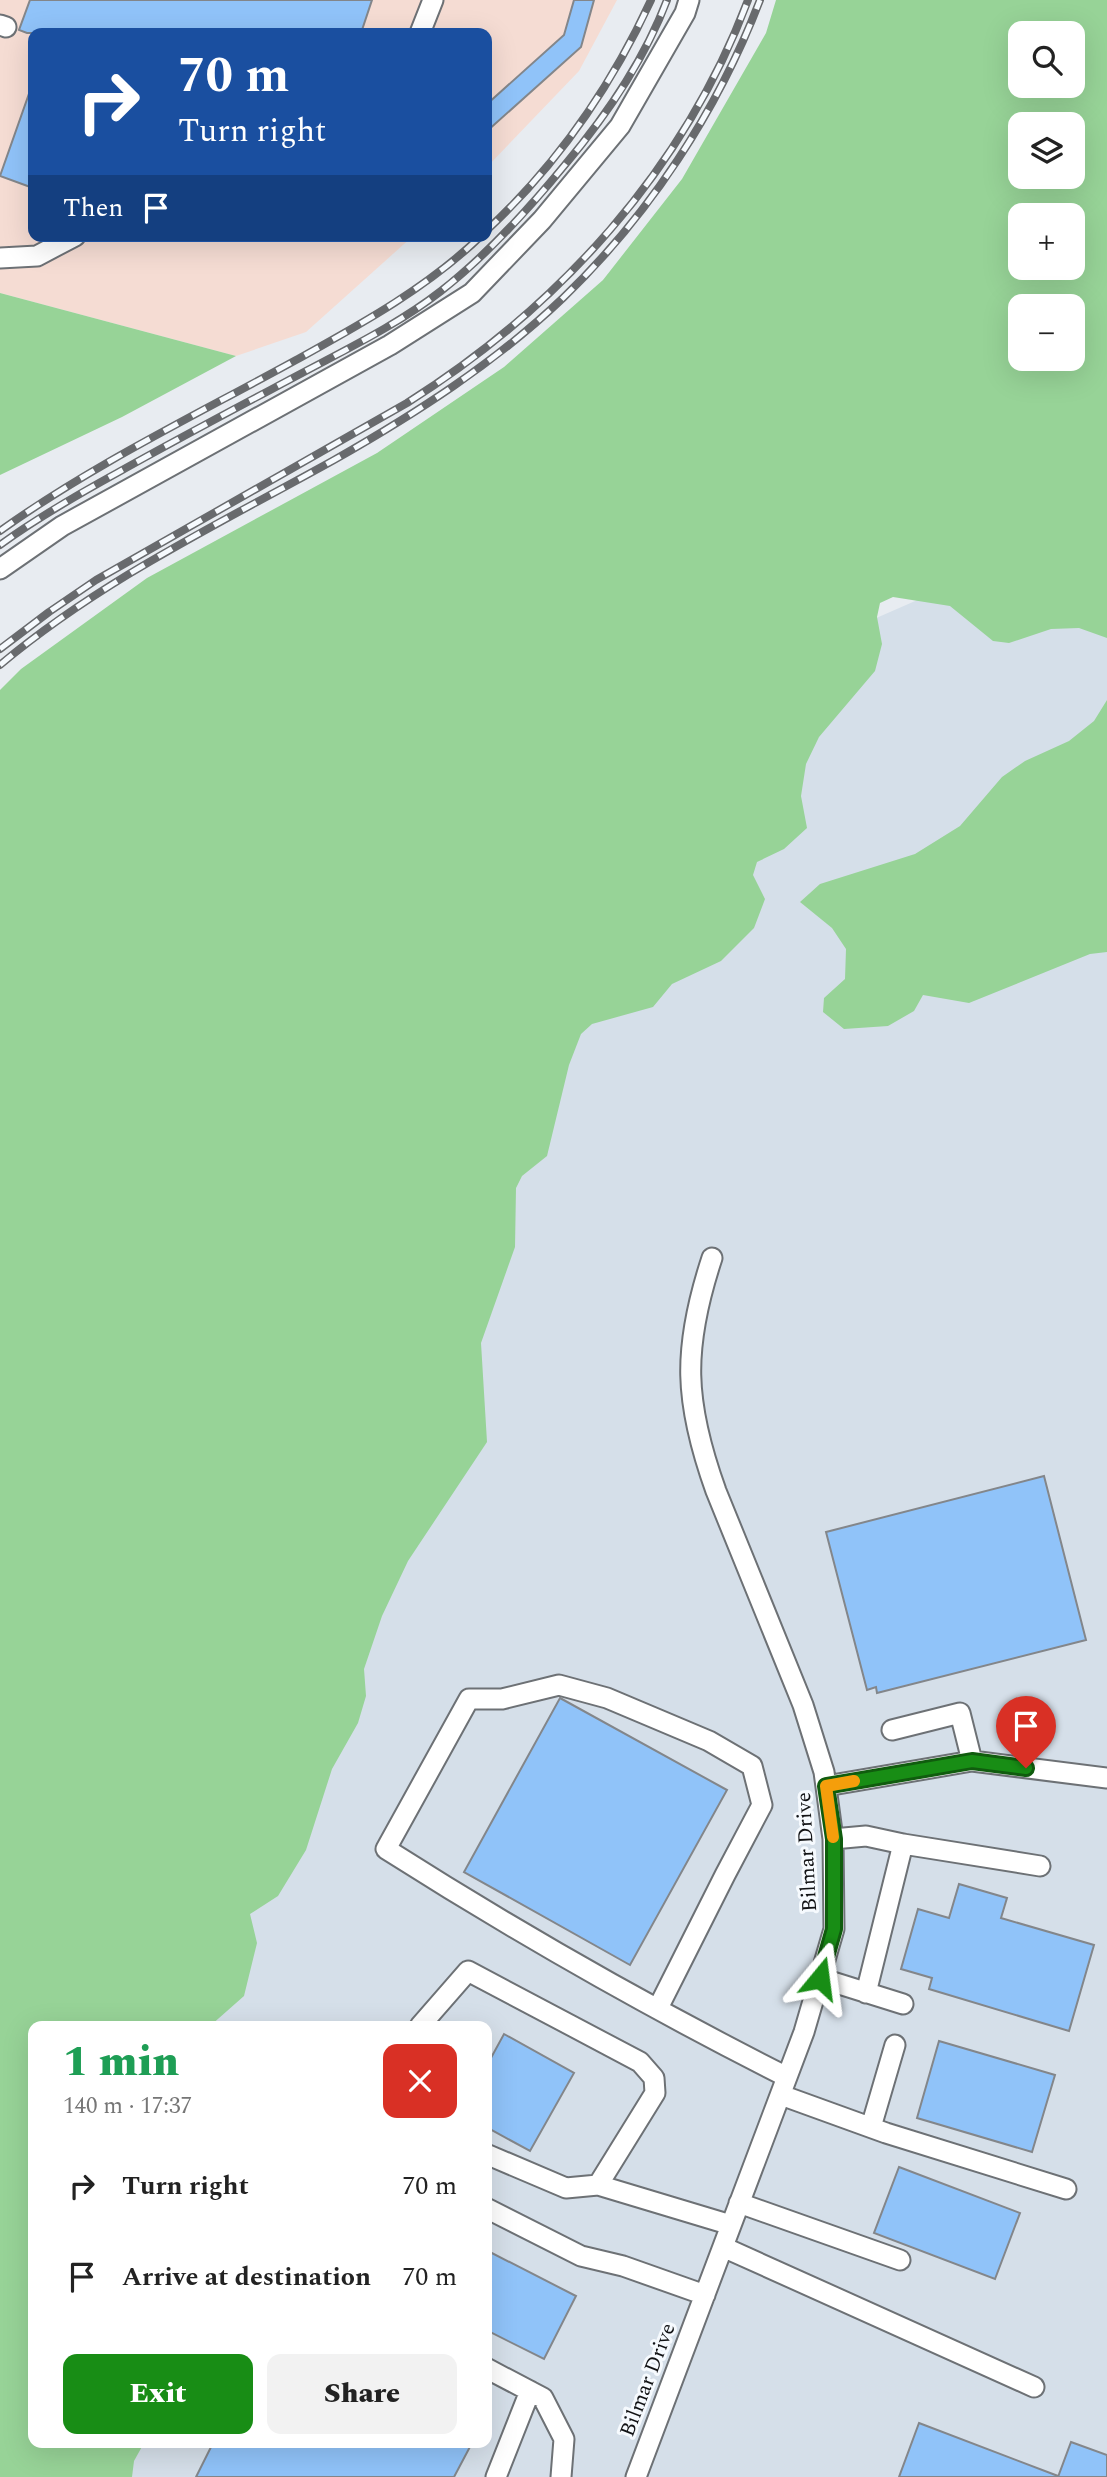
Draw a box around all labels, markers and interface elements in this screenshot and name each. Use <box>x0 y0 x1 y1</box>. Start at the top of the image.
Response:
map controls <box>1008 21 1085 371</box>
button: search <box>1008 21 1085 98</box>
text: 70 m <box>178 39 289 114</box>
icon: right <box>63 56 154 147</box>
text: Turn right <box>178 107 326 156</box>
button: layers <box>1008 112 1085 189</box>
text: Then <box>63 188 123 228</box>
icon: arrive <box>137 189 175 227</box>
button: + <box>1008 203 1085 280</box>
button: − <box>1008 294 1085 371</box>
pin <box>996 1696 1056 1768</box>
icon: arrive <box>1007 1707 1045 1745</box>
street label: Bilmar Drive <box>788 1791 826 1913</box>
position arrow <box>783 1941 857 2015</box>
text: 1 min <box>63 2031 179 2094</box>
button: close <box>383 2044 457 2118</box>
text: 140 m · 17:37 <box>63 2089 192 2124</box>
text: Turn right <box>122 2166 249 2206</box>
text: 70 m <box>402 2166 457 2206</box>
icon: right <box>63 2167 101 2205</box>
text: Arrive at destination <box>122 2257 371 2297</box>
text: 70 m <box>402 2257 457 2297</box>
icon: arrive <box>63 2258 101 2296</box>
street label: Bilmar Drive <box>612 2318 684 2442</box>
button: Exit <box>63 2354 253 2434</box>
button: Share <box>267 2354 457 2434</box>

